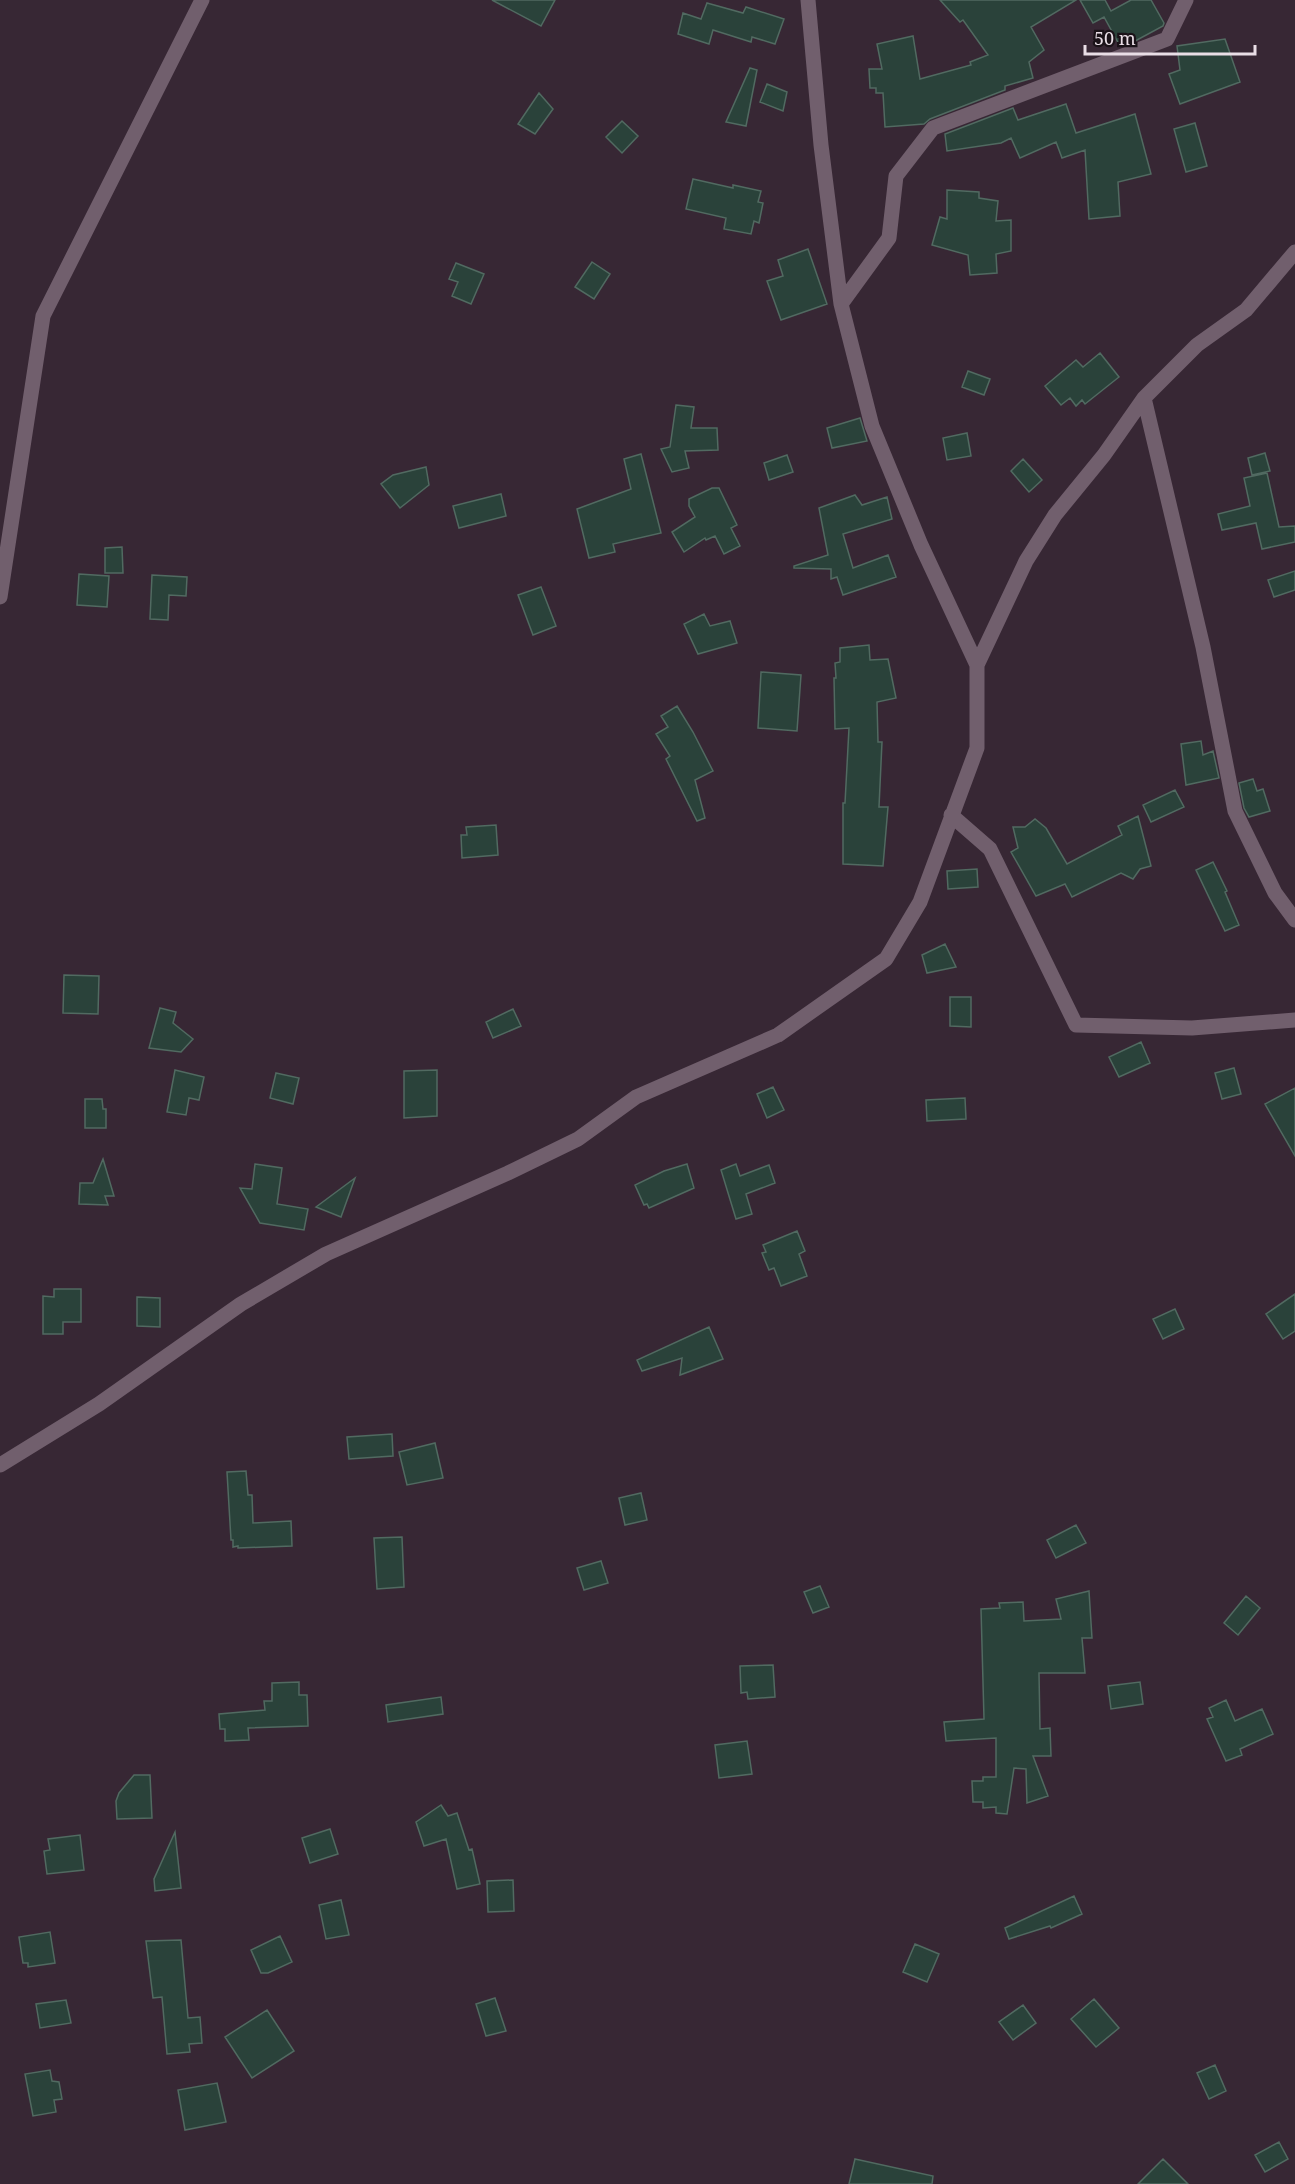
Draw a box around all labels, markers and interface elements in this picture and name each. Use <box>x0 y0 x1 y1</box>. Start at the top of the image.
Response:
scale bar <box>1085 18 1254 56</box>
text: 50 m <box>1094 26 1136 50</box>

